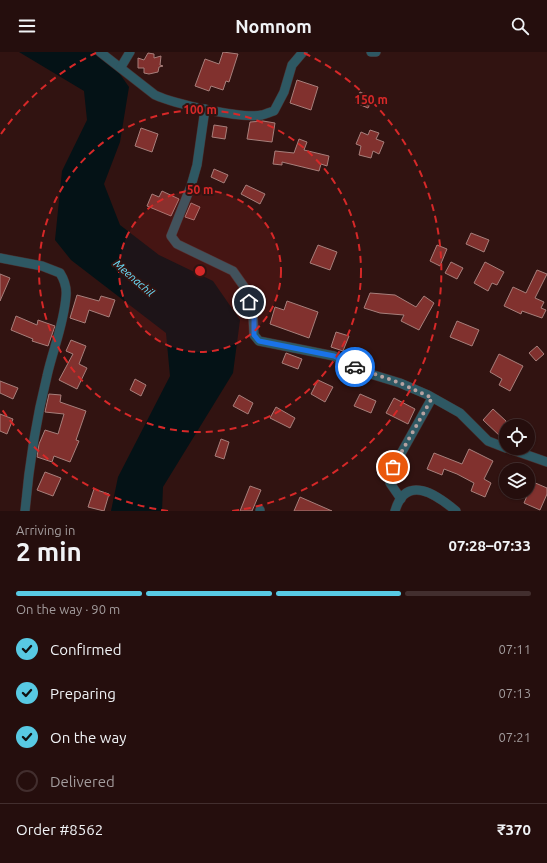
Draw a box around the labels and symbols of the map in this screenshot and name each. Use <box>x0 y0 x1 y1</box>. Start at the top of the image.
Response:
text: 150 m <box>354 93 388 106</box>
text: 100 m <box>183 103 217 116</box>
text: 50 m <box>187 183 213 196</box>
water label: Meenachil <box>111 257 157 299</box>
centre of rings <box>193 264 207 278</box>
pin <box>232 285 266 319</box>
courier <box>335 347 375 387</box>
pin <box>376 450 410 484</box>

